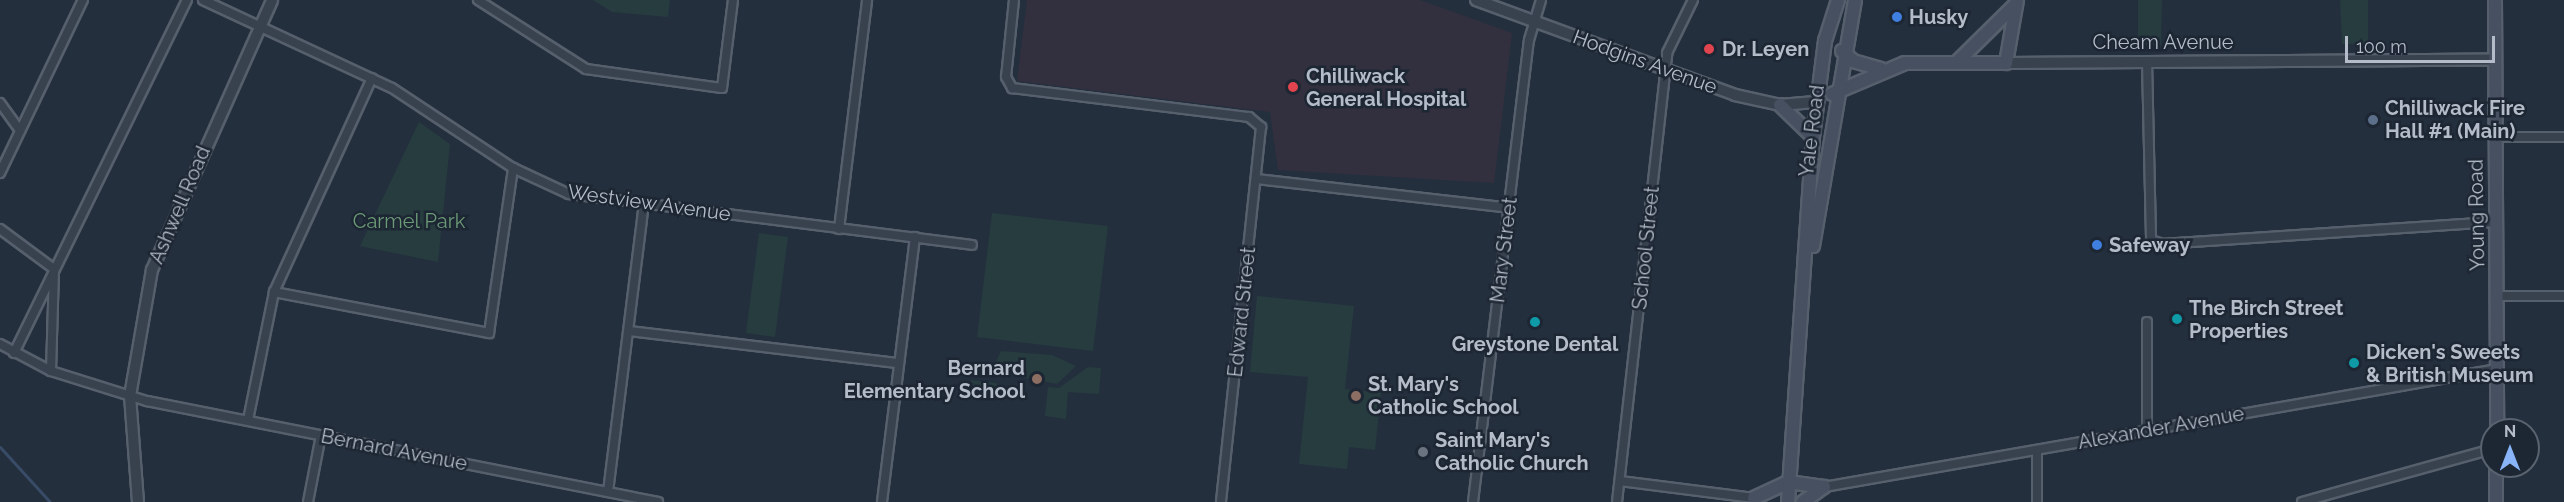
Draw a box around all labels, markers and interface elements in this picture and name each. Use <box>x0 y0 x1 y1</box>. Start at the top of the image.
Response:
place label: Husky <box>1909 5 1968 29</box>
marker: Husky <box>1890 10 1904 24</box>
scale bar <box>2348 24 2498 62</box>
street label: Hodgins Avenue <box>1569 25 1721 99</box>
street label: Cheam Avenue <box>2092 30 2234 54</box>
text: 100 m <box>2356 36 2407 57</box>
place label: Dr. Leyen <box>1722 37 1809 61</box>
marker: Dr. Leyen <box>1700 40 1718 58</box>
place label: Chilliwack General Hospital <box>1306 64 1467 111</box>
marker: Chilliwack General Hospital <box>1284 78 1302 96</box>
street label: Yale Road <box>1794 84 1830 178</box>
place label: Chilliwack Fire Hall #1 (Main) <box>2385 96 2525 143</box>
marker: Chilliwack Fire Hall #1 (Main) <box>2366 113 2380 127</box>
street label: Ashwell Road <box>144 142 216 268</box>
street label: Young Road <box>2464 159 2490 271</box>
street label: Westview Avenue <box>565 180 733 226</box>
street label: School Street <box>1628 185 1664 311</box>
street label: Mary Street <box>1486 196 1522 304</box>
park label: Carmel Park <box>352 209 466 233</box>
place label: Safeway <box>2109 233 2190 257</box>
marker: Safeway <box>2090 238 2104 252</box>
street label: Edward Street <box>1223 246 1261 378</box>
place label: The Birch Street Properties <box>2189 296 2344 343</box>
marker: The Birch Street Properties <box>2170 312 2184 326</box>
marker: Greystone Dental <box>1528 315 1542 329</box>
place label: Greystone Dental <box>1452 332 1618 356</box>
place label: Dicken's Sweets & British Museum <box>2366 340 2534 387</box>
place label: Bernard Elementary School <box>843 356 1025 403</box>
marker: Dicken's Sweets & British Museum <box>2347 356 2361 370</box>
marker: Bernard Elementary School <box>1030 372 1044 386</box>
place label: St. Mary's Catholic School <box>1368 372 1519 419</box>
marker: St. Mary's Catholic School <box>1349 389 1363 403</box>
street label: Alexander Avenue <box>2076 401 2246 455</box>
north arrow <box>2480 418 2540 478</box>
text: N <box>2504 422 2516 441</box>
street label: Bernard Avenue <box>319 424 469 476</box>
place label: Saint Mary's Catholic Church <box>1435 428 1589 475</box>
marker: Saint Mary's Catholic Church <box>1416 445 1430 459</box>

